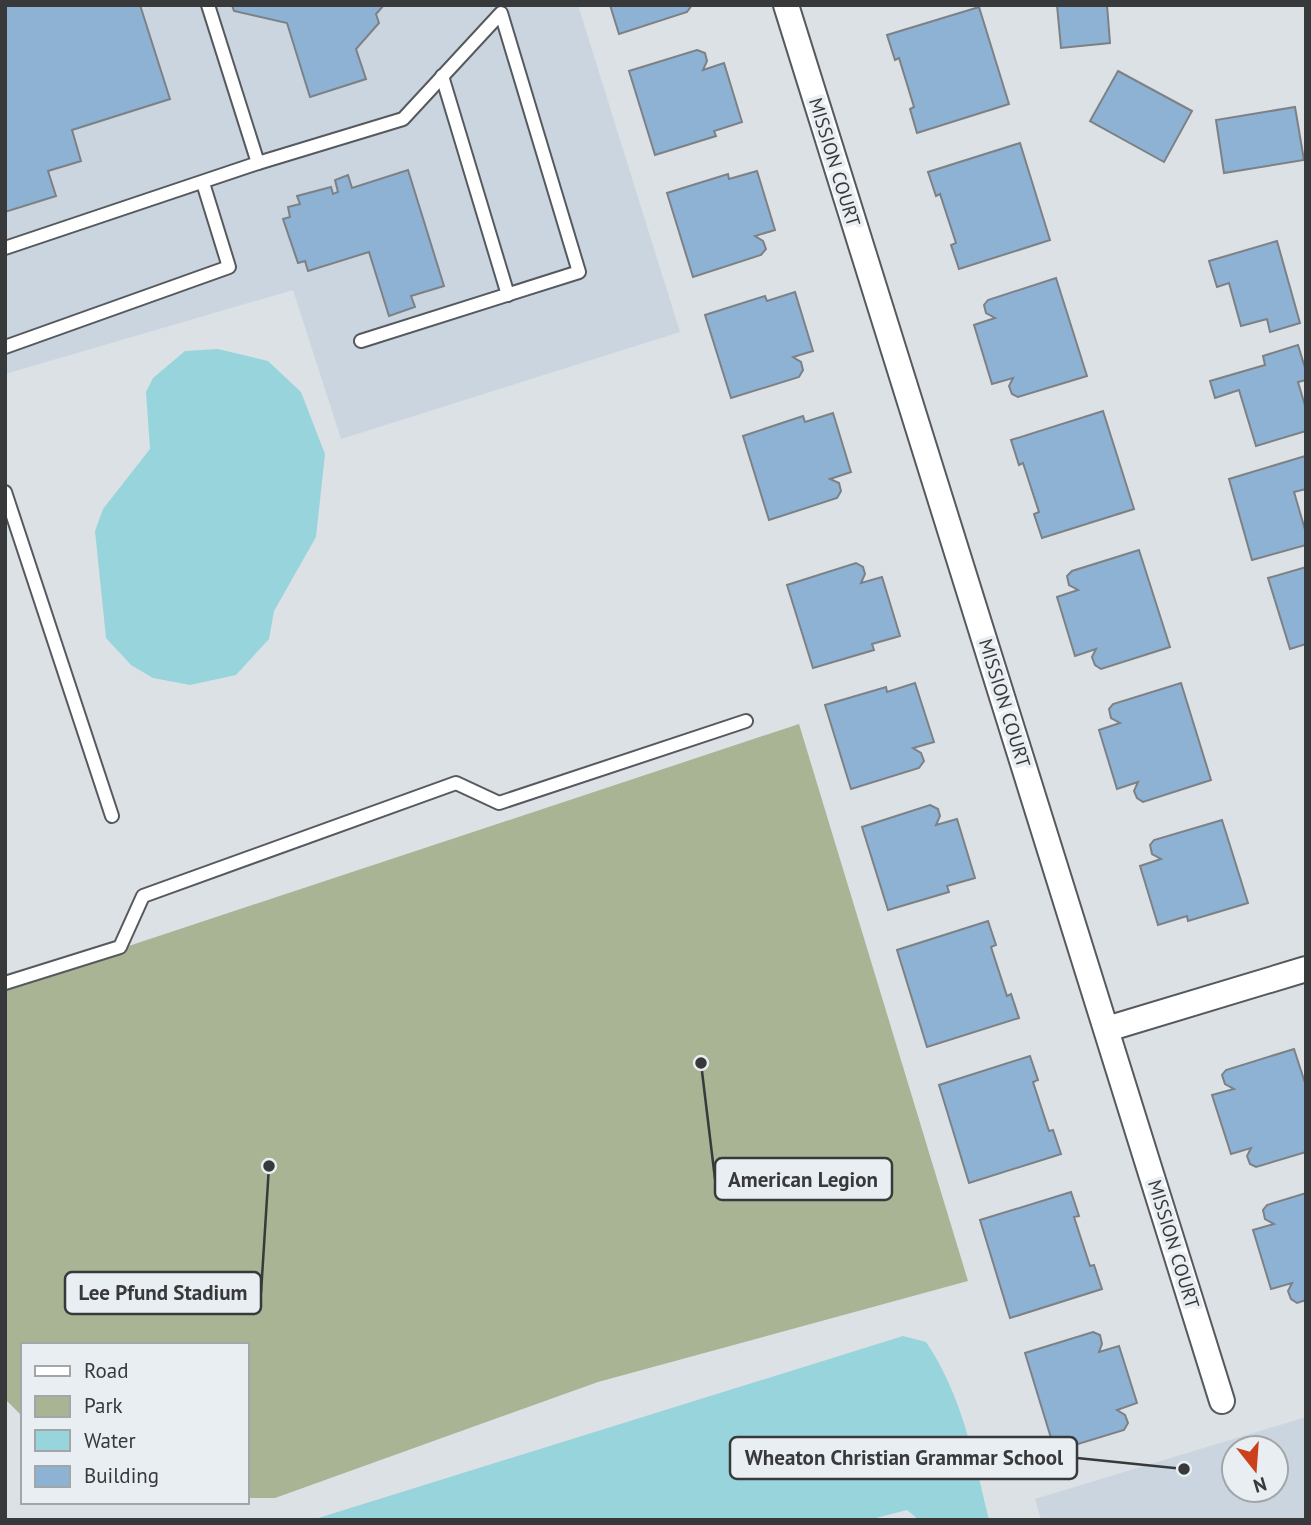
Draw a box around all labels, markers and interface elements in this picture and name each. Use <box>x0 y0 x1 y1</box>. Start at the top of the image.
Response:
street label: MISSION COURT <box>804 95 866 230</box>
street label: MISSION COURT <box>974 636 1036 771</box>
callout: American Legion <box>715 1158 892 1200</box>
text: American Legion <box>728 1166 878 1193</box>
street label: MISSION COURT <box>1143 1177 1205 1312</box>
callout: Lee Pfund Stadium <box>65 1272 261 1314</box>
text: Lee Pfund Stadium <box>79 1279 247 1306</box>
legend <box>21 1343 248 1504</box>
text: Road <box>84 1357 128 1384</box>
text: Park <box>84 1392 123 1419</box>
text: Water <box>84 1427 136 1454</box>
north arrow <box>1220 1434 1290 1504</box>
callout: Wheaton Christian Grammar School <box>730 1437 1077 1479</box>
text: Wheaton Christian Grammar School <box>745 1444 1064 1471</box>
text: Building <box>84 1462 159 1489</box>
text: N <box>1250 1472 1269 1499</box>

